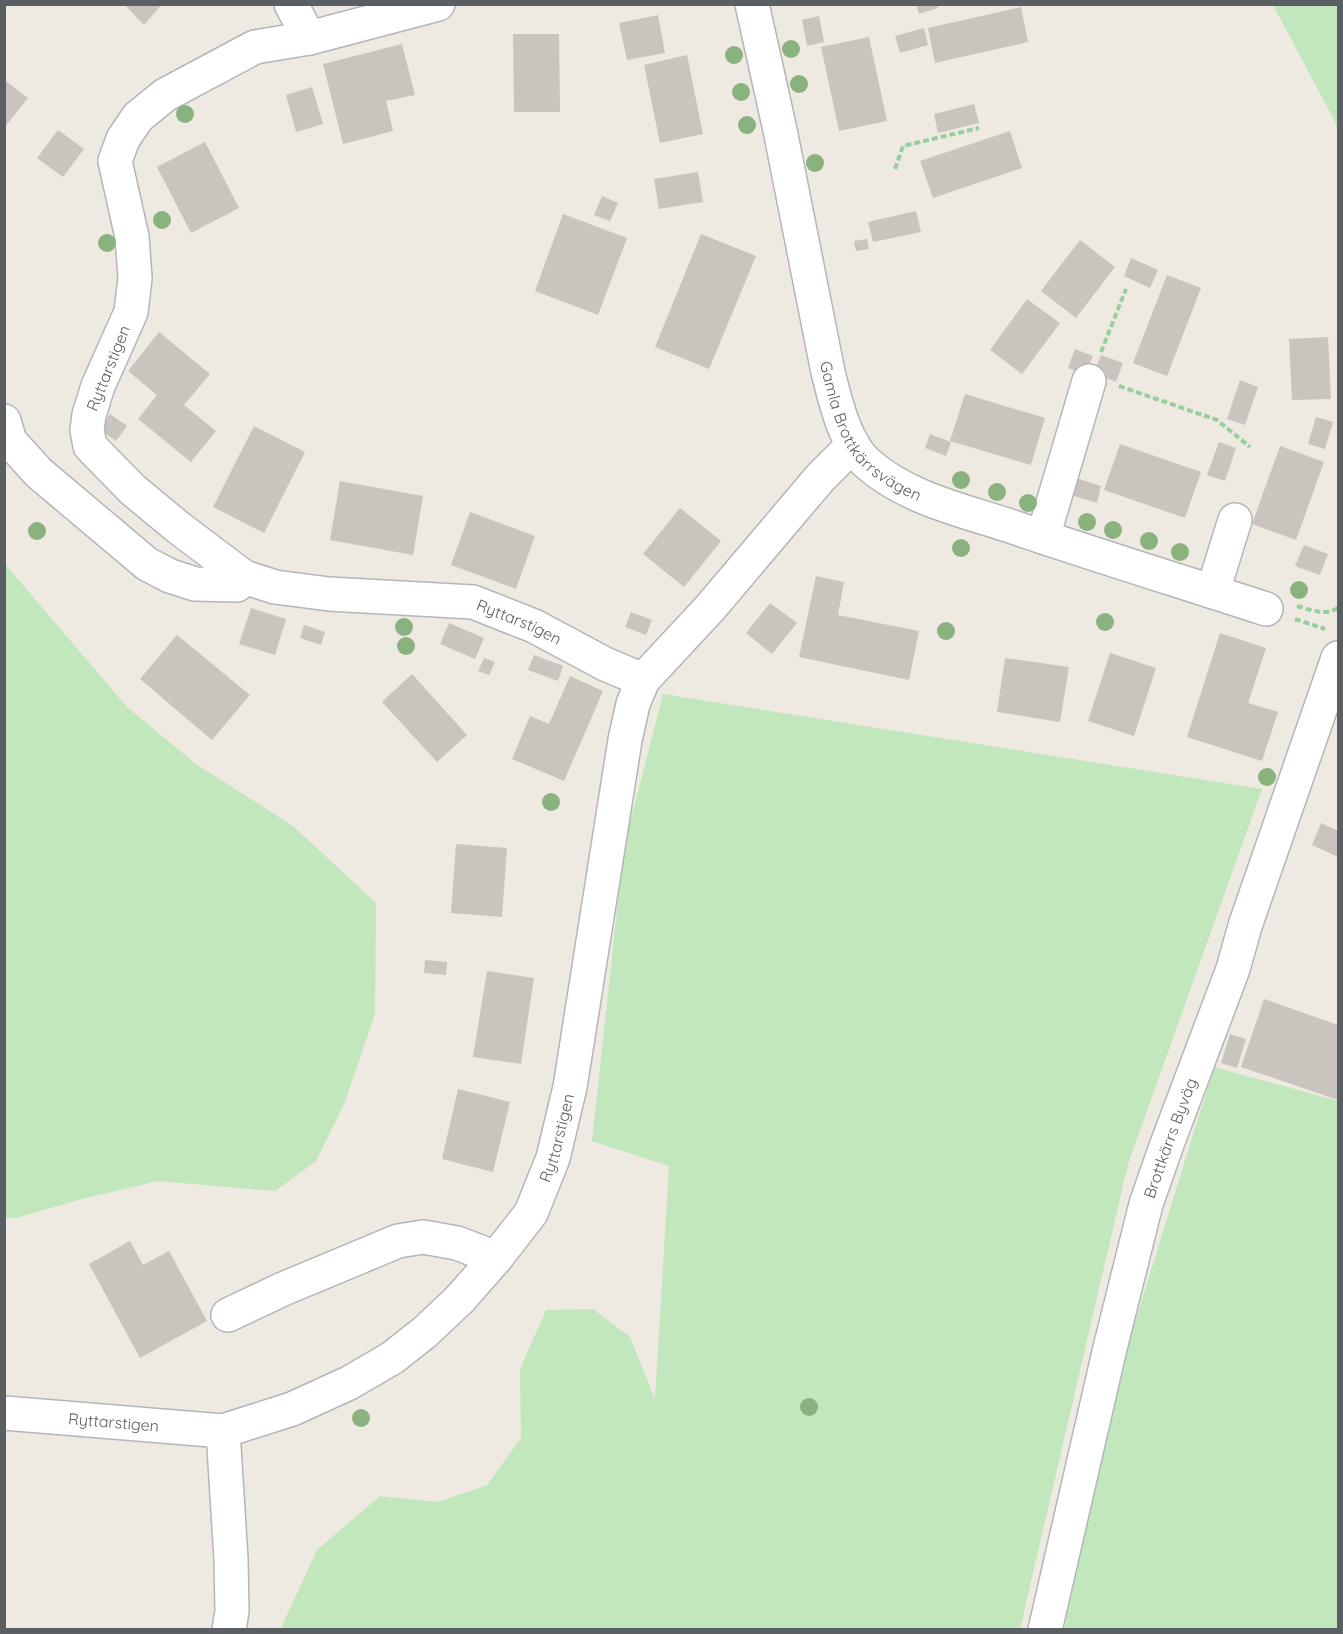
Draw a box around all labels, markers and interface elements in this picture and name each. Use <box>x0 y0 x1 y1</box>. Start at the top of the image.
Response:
street label: Ryttarstigen <box>82 322 134 414</box>
street label: Gamla Brottkärrsvägen <box>816 359 925 505</box>
street label: Ryttarstigen <box>474 594 565 649</box>
street label: Brottkärrs Byväg <box>1139 1075 1201 1201</box>
street label: Ryttarstigen <box>534 1091 578 1185</box>
street label: Ryttarstigen <box>67 1408 160 1436</box>

